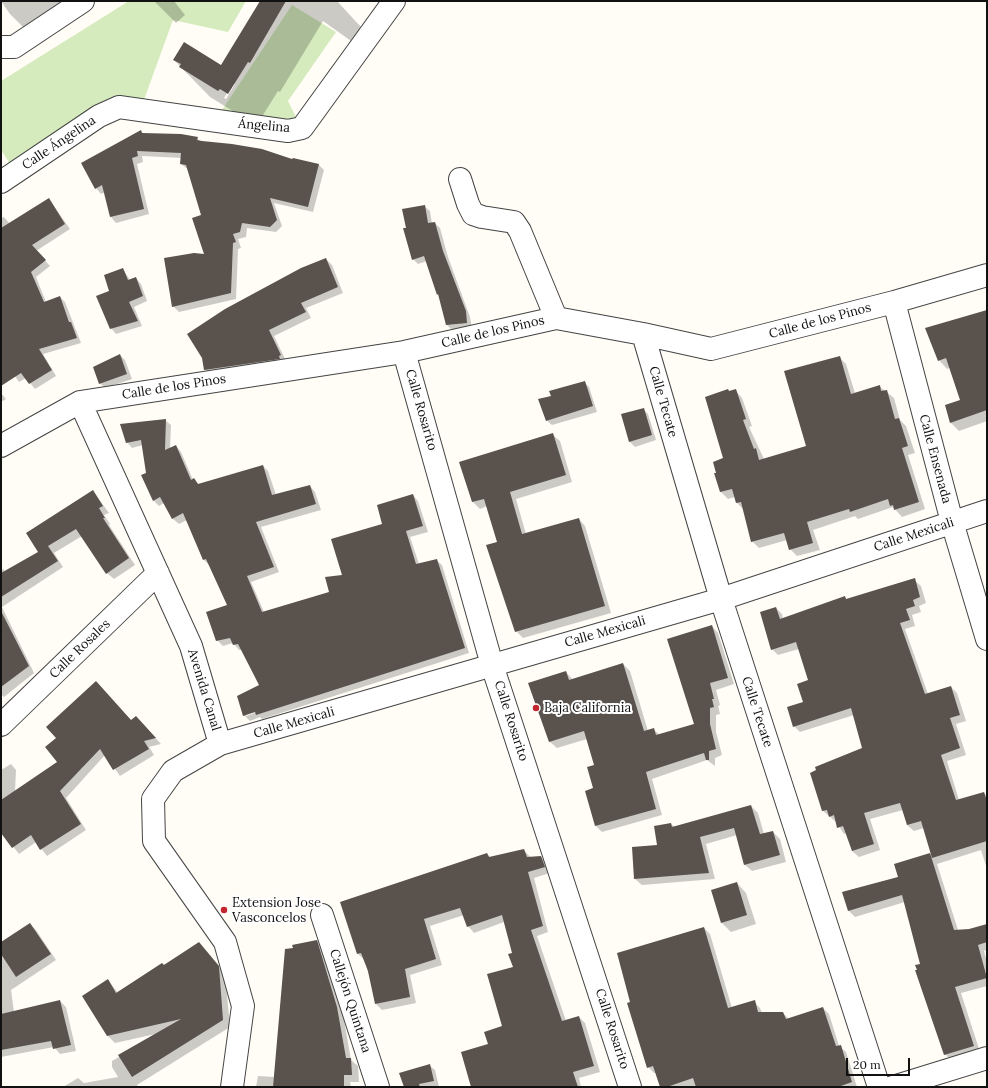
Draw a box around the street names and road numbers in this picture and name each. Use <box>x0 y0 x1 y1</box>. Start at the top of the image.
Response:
street label: Calle Ángelina <box>19 113 99 173</box>
street label: Ángelina <box>237 116 291 136</box>
street label: Calle de los Pinos <box>767 300 873 342</box>
street label: Calle de los Pinos <box>440 313 546 351</box>
street label: Calle Tecate <box>645 364 681 440</box>
street label: Calle Rosarito <box>402 368 440 452</box>
street label: Calle de los Pinos <box>121 371 227 403</box>
street label: Calle Ensenada <box>916 413 954 505</box>
street label: Calle Mexicali <box>872 515 956 555</box>
street label: Calle Mexicali <box>563 613 647 651</box>
street label: Calle Rosales <box>46 616 114 682</box>
street label: Avenida Canal <box>184 647 224 733</box>
street label: Calle Tecate <box>738 675 776 749</box>
street label: Calle Rosarito <box>491 679 531 763</box>
street label: Calle Mexicali <box>252 704 336 742</box>
street label: Callejón Quintana <box>326 947 374 1055</box>
street label: Calle Rosarito <box>592 987 632 1071</box>

